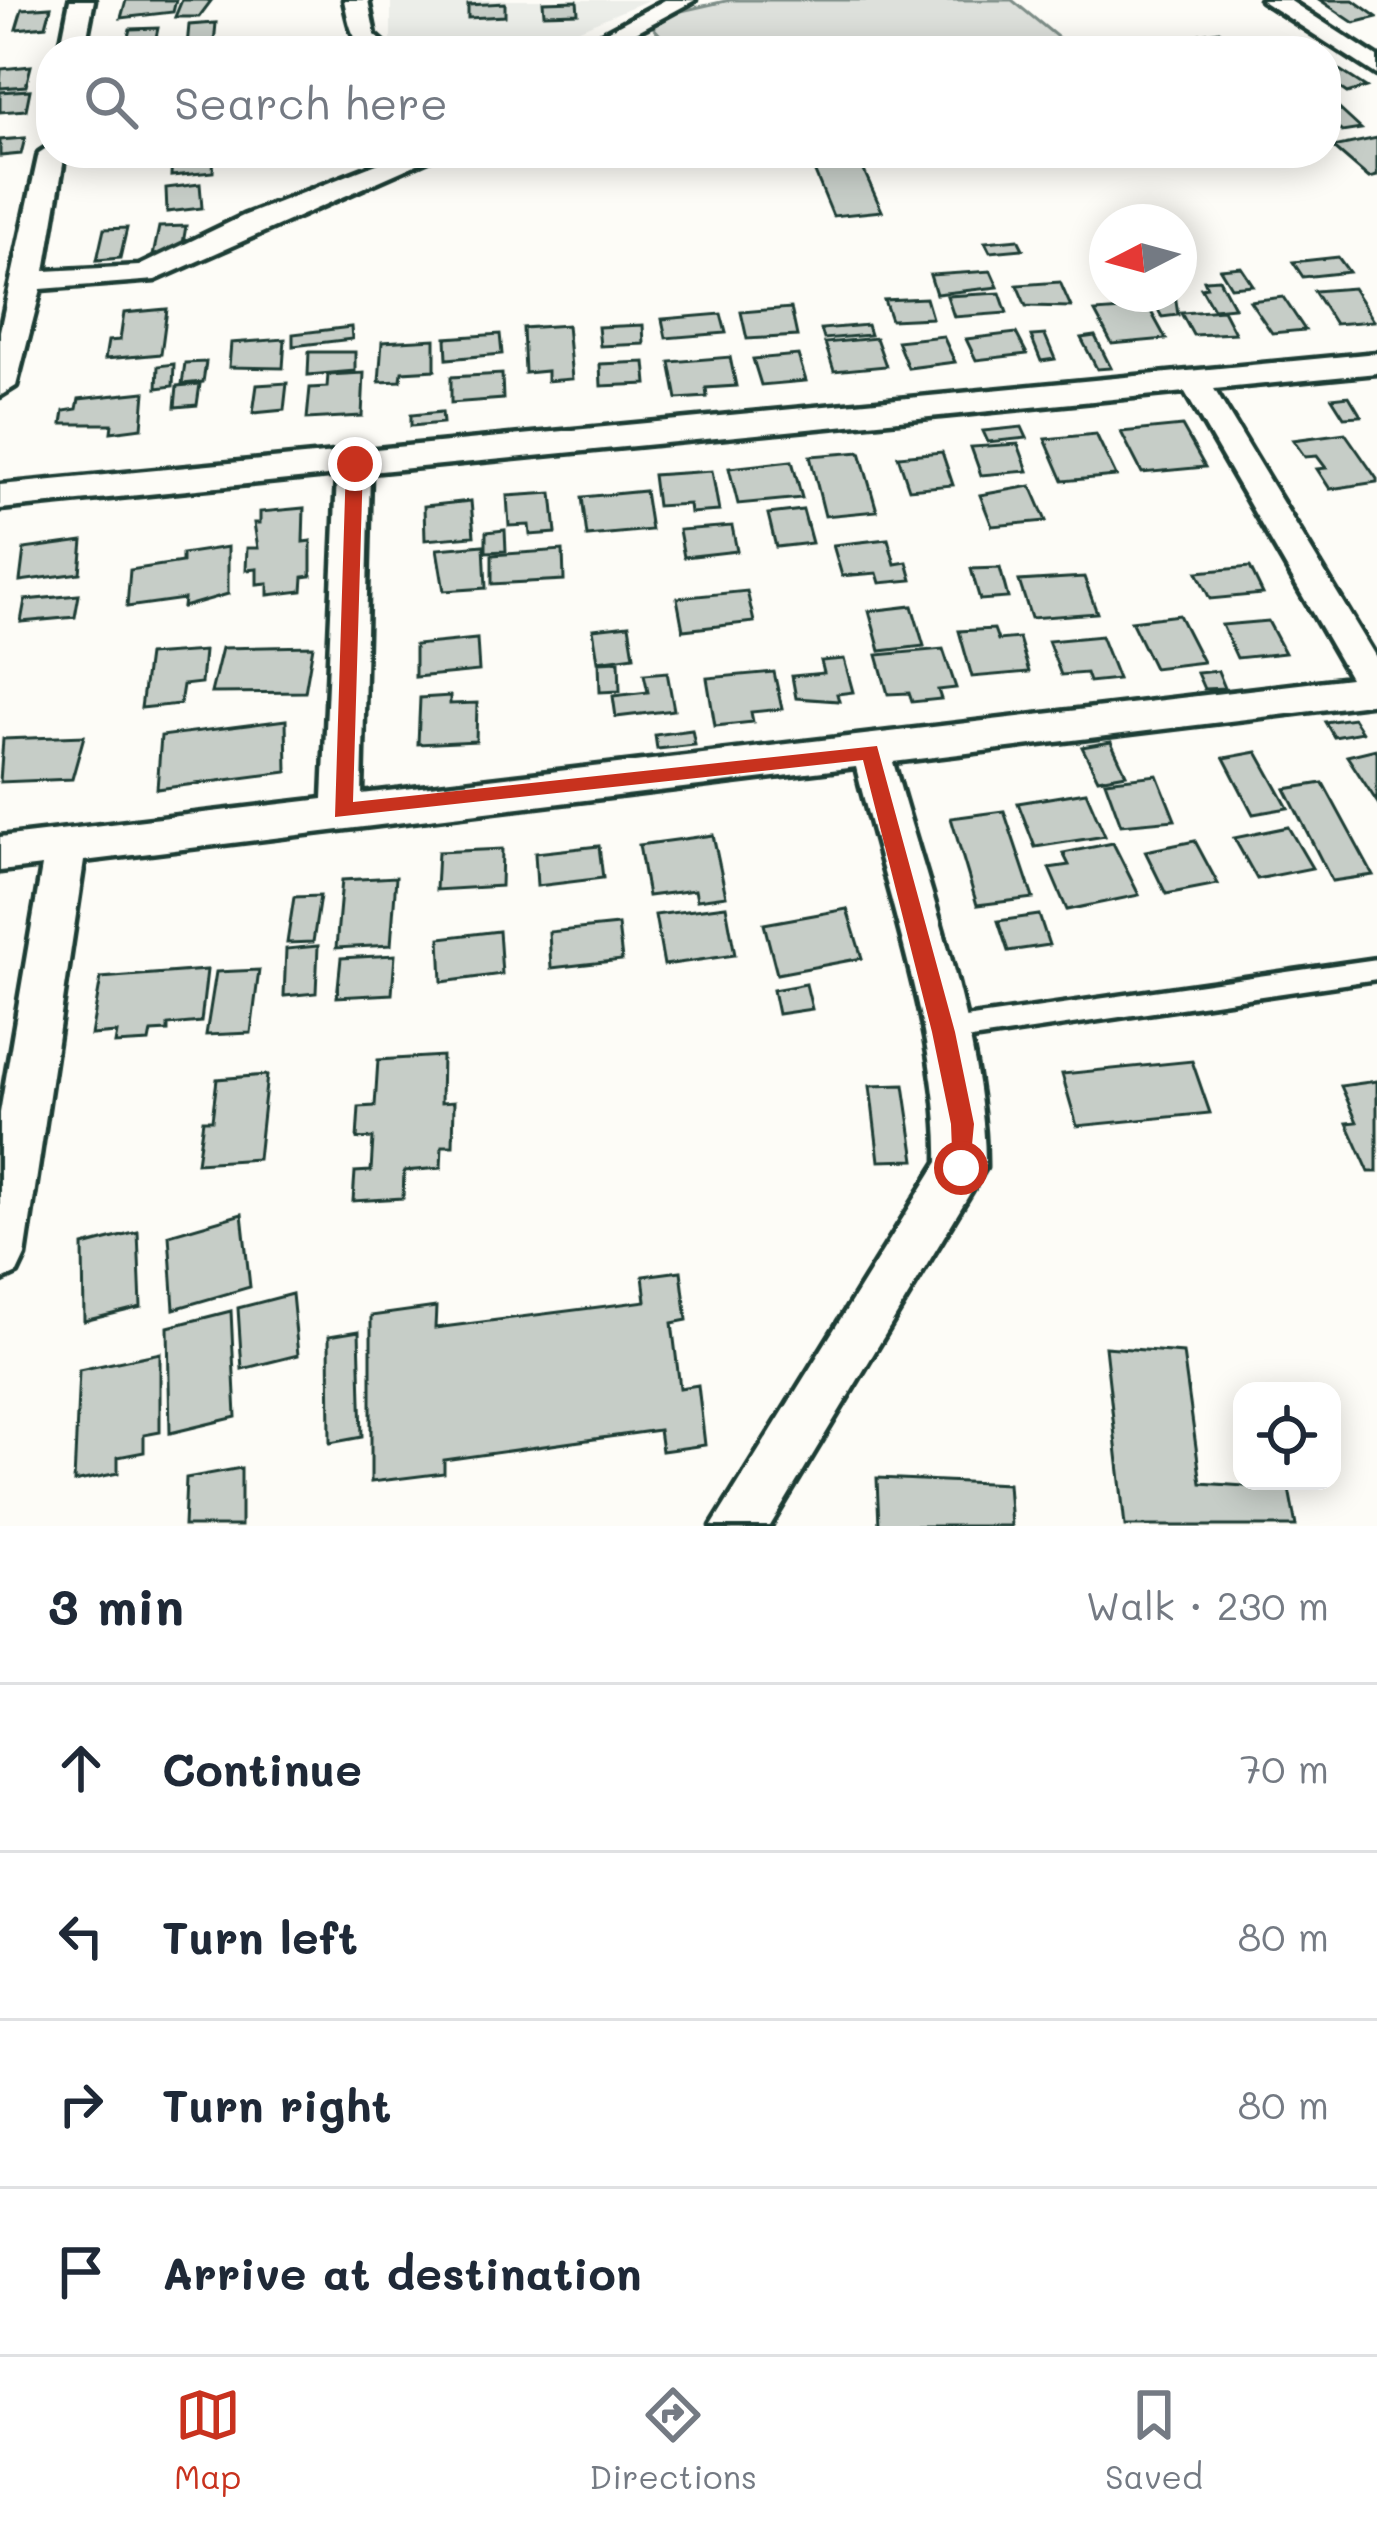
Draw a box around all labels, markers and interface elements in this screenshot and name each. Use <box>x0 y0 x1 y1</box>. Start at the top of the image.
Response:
search box <box>36 36 1341 168</box>
icon: search <box>78 69 144 135</box>
text: Search here <box>174 73 448 131</box>
north arrow <box>1089 204 1197 312</box>
route end <box>328 437 382 491</box>
route start <box>934 1141 988 1195</box>
map controls <box>1233 1382 1341 1490</box>
button: locate <box>1233 1382 1341 1490</box>
text: 3 min <box>48 1571 184 1638</box>
text: Walk · 230 m <box>1086 1579 1329 1630</box>
icon: ahead <box>48 1735 114 1801</box>
text: Continue <box>162 1739 362 1797</box>
text: 70 m <box>1240 1742 1329 1793</box>
icon: left <box>48 1903 114 1969</box>
text: Turn left <box>162 1907 358 1965</box>
text: 80 m <box>1238 1910 1329 1961</box>
icon: right <box>48 2071 114 2137</box>
text: Turn right <box>162 2075 391 2133</box>
text: 80 m <box>1238 2078 1329 2129</box>
icon: arrive <box>48 2239 114 2305</box>
text: Arrive at destination <box>162 2243 642 2301</box>
tab: Map <box>174 2382 241 2497</box>
tab: Directions <box>589 2382 757 2497</box>
tab: Saved <box>1105 2382 1203 2497</box>

